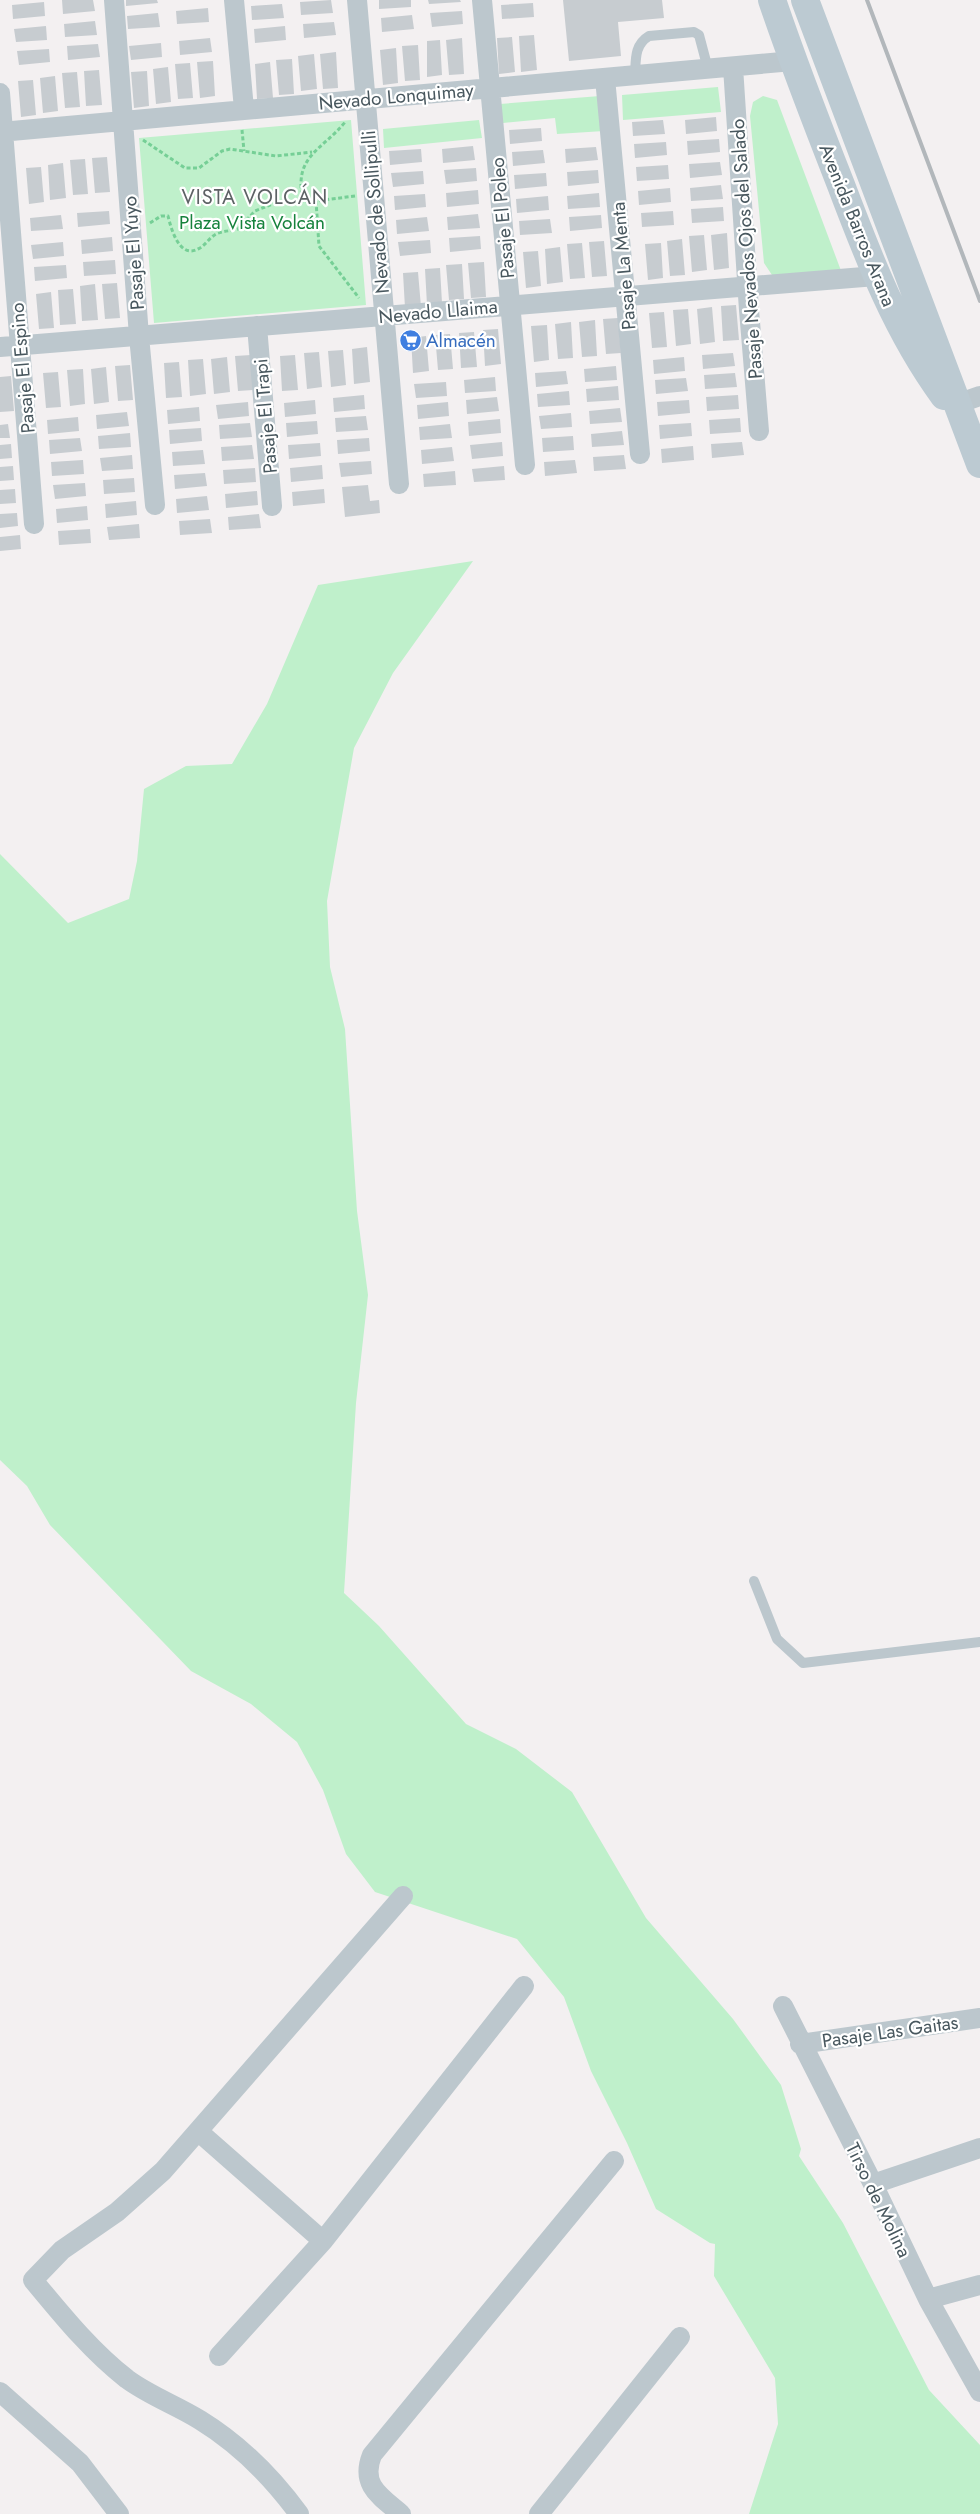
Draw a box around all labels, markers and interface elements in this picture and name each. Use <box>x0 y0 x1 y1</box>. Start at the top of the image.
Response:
street label: Nevado Lonquimay <box>317 76 475 117</box>
street label: Pasaje Nevados Ojos del Salado <box>724 118 769 380</box>
street label: Nevado de Sollipulli <box>355 129 396 295</box>
street label: Avenida Barros Arana <box>813 140 903 311</box>
street label: Pasaje El Poleo <box>484 156 521 280</box>
district label: VISTA VOLCÁN <box>182 183 328 212</box>
street label: Pasaje El Yuyo <box>116 195 151 311</box>
street label: Pasaje La Menta <box>604 201 643 331</box>
park label: Plaza Vista Volcán <box>179 209 325 236</box>
street label: Nevado Llaima <box>377 293 499 330</box>
street label: Pasaje El Espino <box>3 302 42 434</box>
place label: Almacén <box>426 327 496 354</box>
supermarket icon: Almacén <box>398 328 422 352</box>
street label: Pasaje El Trapi <box>247 357 284 475</box>
street label: Pasaje Las Gaitas <box>820 2009 960 2054</box>
street label: Tirso de Molina <box>839 2138 918 2262</box>

